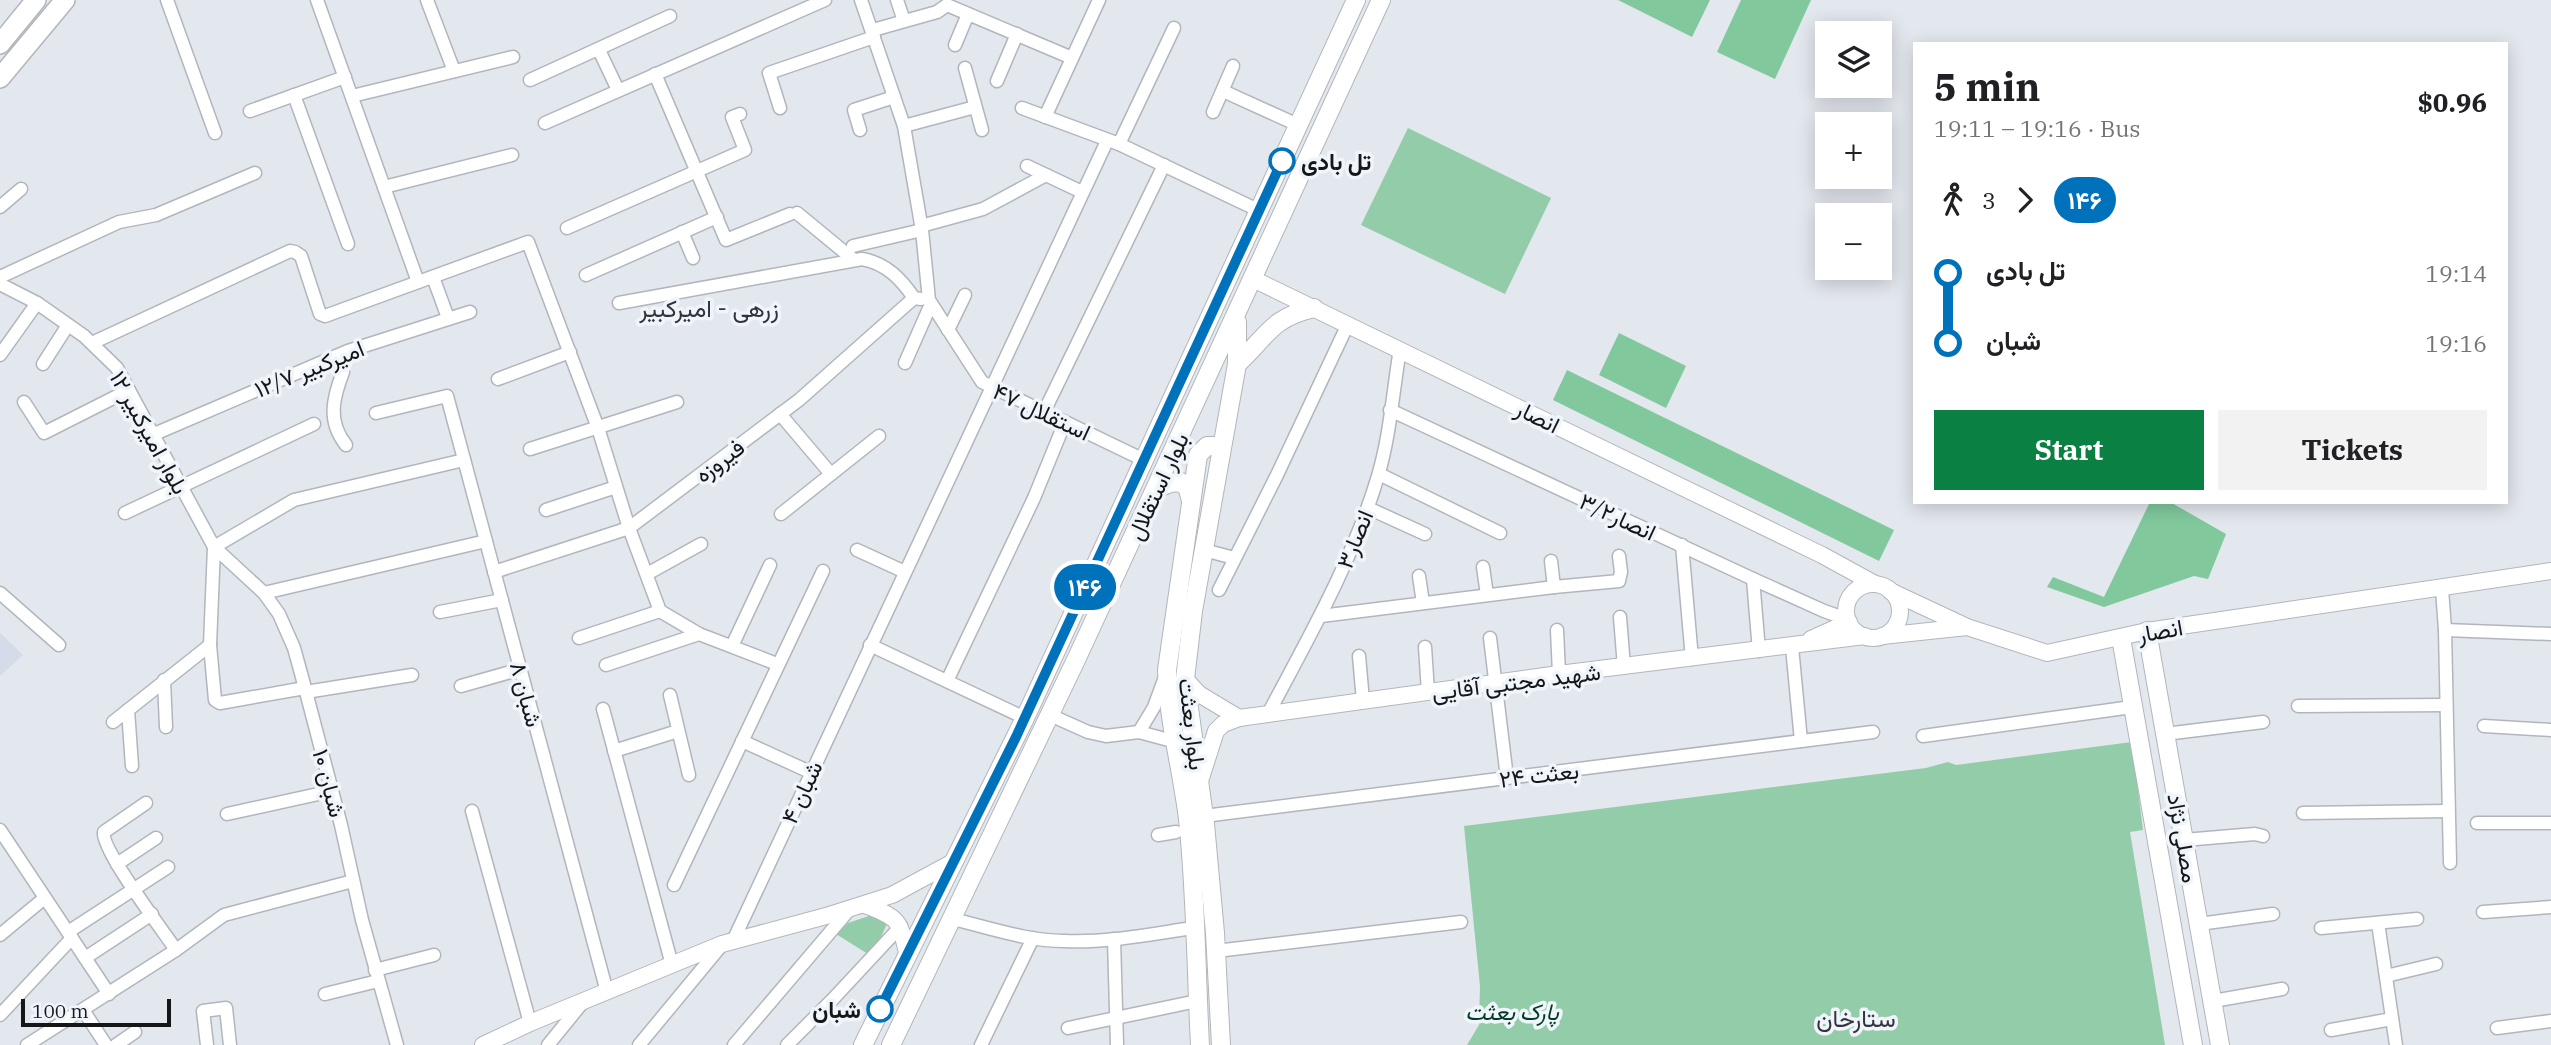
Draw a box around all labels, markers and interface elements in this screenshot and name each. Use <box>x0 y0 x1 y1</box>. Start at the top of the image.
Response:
map controls <box>1815 21 1892 280</box>
button: layers <box>1815 21 1892 98</box>
text: 5 min <box>1934 62 2040 111</box>
text: $0.96 <box>2417 85 2487 119</box>
button: + <box>1815 112 1892 189</box>
text: 19:11 – 19:16 · Bus <box>1934 113 2141 143</box>
place label: تل بادی <box>1301 146 1371 176</box>
marker: تل بادی <box>1269 148 1295 174</box>
icon: walk <box>1934 181 1972 219</box>
icon: forward <box>2006 181 2044 219</box>
text: ۱۴۶ <box>2068 184 2102 216</box>
text: 3 <box>1982 185 1996 215</box>
button: − <box>1815 203 1892 280</box>
text: تل بادی <box>1986 253 2065 287</box>
text: 19:14 <box>2425 258 2487 288</box>
district label: زرهی - امیرکبیر <box>638 292 779 324</box>
text: شبان <box>1986 323 2041 357</box>
text: 19:16 <box>2425 328 2487 358</box>
street label: ۱۲/۷ امیرکبیر <box>250 332 369 405</box>
street label: ۱۲ بلوار امیرکبیر <box>103 365 196 499</box>
street label: ۴۷ استقلال <box>988 375 1096 448</box>
street label: انصار <box>1510 392 1565 440</box>
button: Start <box>1934 410 2204 490</box>
button: Tickets <box>2218 410 2487 490</box>
street label: بلوار استقلال <box>1119 427 1196 545</box>
street label: فیروزه <box>688 431 751 489</box>
street label: انصار۳/۲ <box>1574 485 1661 548</box>
street label: انصار۳ <box>1329 505 1380 573</box>
line badge: ۱۴۶ <box>1045 564 1125 610</box>
text: ۱۴۶ <box>1068 571 1102 603</box>
street label: انصار <box>2134 611 2185 650</box>
street label: شهید مجتبی آقایی <box>1430 656 1602 707</box>
street label: ۸ شبان <box>504 658 550 730</box>
street label: بلوار بعثت <box>1171 676 1214 772</box>
street label: ۱۰ شبان <box>307 746 353 820</box>
street label: بعثت ۲۴ <box>1497 754 1581 794</box>
street label: ۴ شبان <box>773 756 829 828</box>
street label: مصلی نژاد <box>2160 791 2207 885</box>
place label: شبان <box>812 994 861 1024</box>
scale bar <box>21 996 172 1028</box>
marker: شبان <box>867 996 893 1022</box>
park label: پارک بعثت <box>1465 996 1560 1028</box>
text: 100 m <box>32 999 89 1023</box>
district label: ستارخان <box>1816 1002 1896 1034</box>

